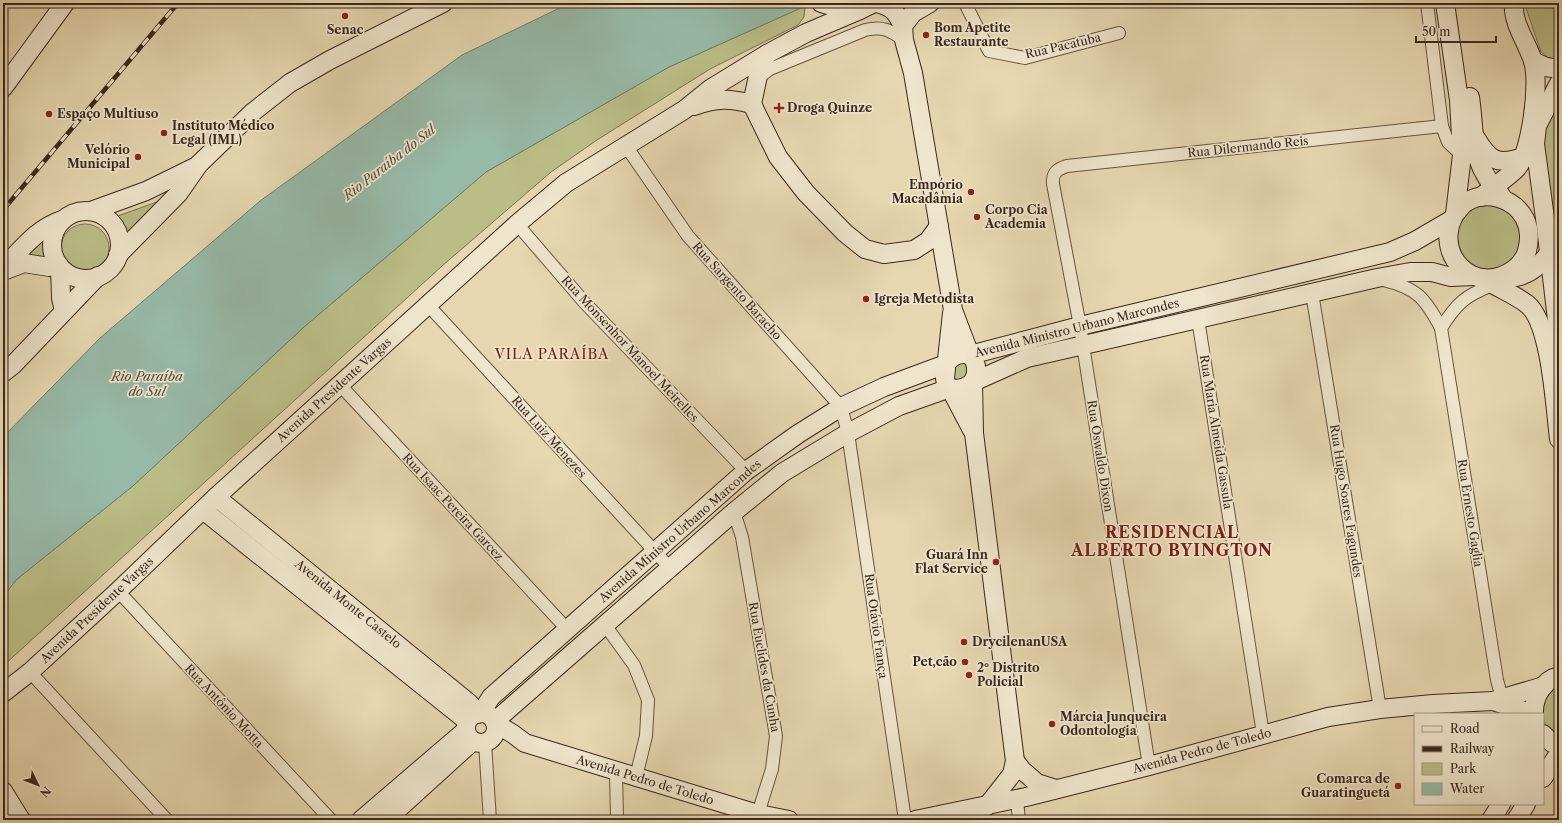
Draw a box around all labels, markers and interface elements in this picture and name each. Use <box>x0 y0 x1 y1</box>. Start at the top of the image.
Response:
marker: Senac <box>340 11 350 21</box>
scale bar <box>1416 18 1496 44</box>
place label: Bom Apetite Restaurante <box>934 20 1011 49</box>
place label: Senac <box>327 22 364 37</box>
text: 50 m <box>1422 24 1451 39</box>
street label: Rua Pacatuba <box>1023 29 1103 62</box>
marker: Bom Apetite Restaurante <box>921 30 931 40</box>
place label: Droga Quinze <box>787 100 872 115</box>
marker: Droga Quinze <box>774 103 784 113</box>
place label: Espaço Multiuso <box>57 106 159 121</box>
marker: Espaço Multiuso <box>44 109 54 119</box>
place label: Instituto Médico Legal (IML) <box>172 118 275 147</box>
water label: Rio Paraíba do Sul <box>339 120 440 204</box>
marker: Instituto Médico Legal (IML) <box>159 128 169 138</box>
street label: Rua Dilermando Reis <box>1187 133 1309 160</box>
place label: Velório Municipal <box>67 142 130 171</box>
marker: Velório Municipal <box>133 152 143 162</box>
place label: Empório Macadâmia <box>892 177 964 206</box>
marker: Empório Macadâmia <box>966 187 976 197</box>
place label: Corpo Cia Academia <box>984 202 1049 231</box>
marker: Corpo Cia Academia <box>972 212 982 222</box>
street label: Rua Sargento Baracho <box>689 239 785 343</box>
street label: Rua Monsenhor Manoel Meirelles <box>559 273 702 425</box>
place label: Igreja Metodista <box>874 291 975 306</box>
marker: Igreja Metodista <box>861 294 871 304</box>
street label: Avenida Ministro Urbano Marcondes <box>972 295 1181 360</box>
street label: Avenida Presidente Vargas <box>272 334 394 446</box>
district label: VILA PARAÍBA <box>494 344 609 363</box>
street label: Rua Maria Almeida Gassula <box>1197 354 1236 511</box>
water label: Rio Paraíba do Sul <box>110 368 183 399</box>
street label: Rua Luiz Menezes <box>509 393 590 481</box>
street label: Rua Oswaldo Dixon <box>1084 399 1117 513</box>
street label: Rua Hugo Soares Fagundes <box>1327 423 1366 579</box>
street label: Rua Isaac Pereira Garcez <box>400 450 507 564</box>
street label: Avenida Ministro Urbano Marcondes <box>595 456 764 606</box>
street label: Rua Ernesto Gaglia <box>1455 458 1487 569</box>
district label: RESIDENCIAL ALBERTO BYINGTON <box>1070 522 1273 560</box>
place label: Guará Inn Flat Service <box>915 547 989 576</box>
street label: Avenida Presidente Vargas <box>36 553 156 667</box>
street label: Avenida Monte Castelo <box>291 556 404 651</box>
marker: Guará Inn Flat Service <box>991 557 1001 567</box>
street label: Rua Otávio França <box>862 572 891 680</box>
street label: Rua Euclides da Cunha <box>746 601 783 734</box>
place label: DrycilenanUSA <box>972 634 1068 649</box>
marker: DrycilenanUSA <box>959 637 969 647</box>
place label: Pet,cão <box>913 654 957 669</box>
marker: Pet,cão <box>960 657 970 667</box>
place label: 2º Distrito Policial <box>977 660 1040 689</box>
street label: Rua Antônio Motta <box>182 661 267 751</box>
marker: 2º Distrito Policial <box>964 670 974 680</box>
place label: Márcia Junqueira Odontologia <box>1060 709 1168 738</box>
legend <box>1414 713 1544 805</box>
marker: Márcia Junqueira Odontologia <box>1047 719 1057 729</box>
text: Road <box>1450 721 1480 736</box>
street label: Avenida Pedro de Toledo <box>1130 725 1273 777</box>
text: Railway <box>1450 741 1495 756</box>
street label: Avenida Pedro de Toledo <box>574 751 716 808</box>
text: Park <box>1450 761 1477 776</box>
north arrow <box>18 765 58 805</box>
place label: Comarca de Guaratinguetá <box>1301 771 1391 800</box>
marker: Comarca de Guaratinguetá <box>1393 781 1403 791</box>
text: Water <box>1449 781 1484 796</box>
text: N <box>37 784 54 800</box>

